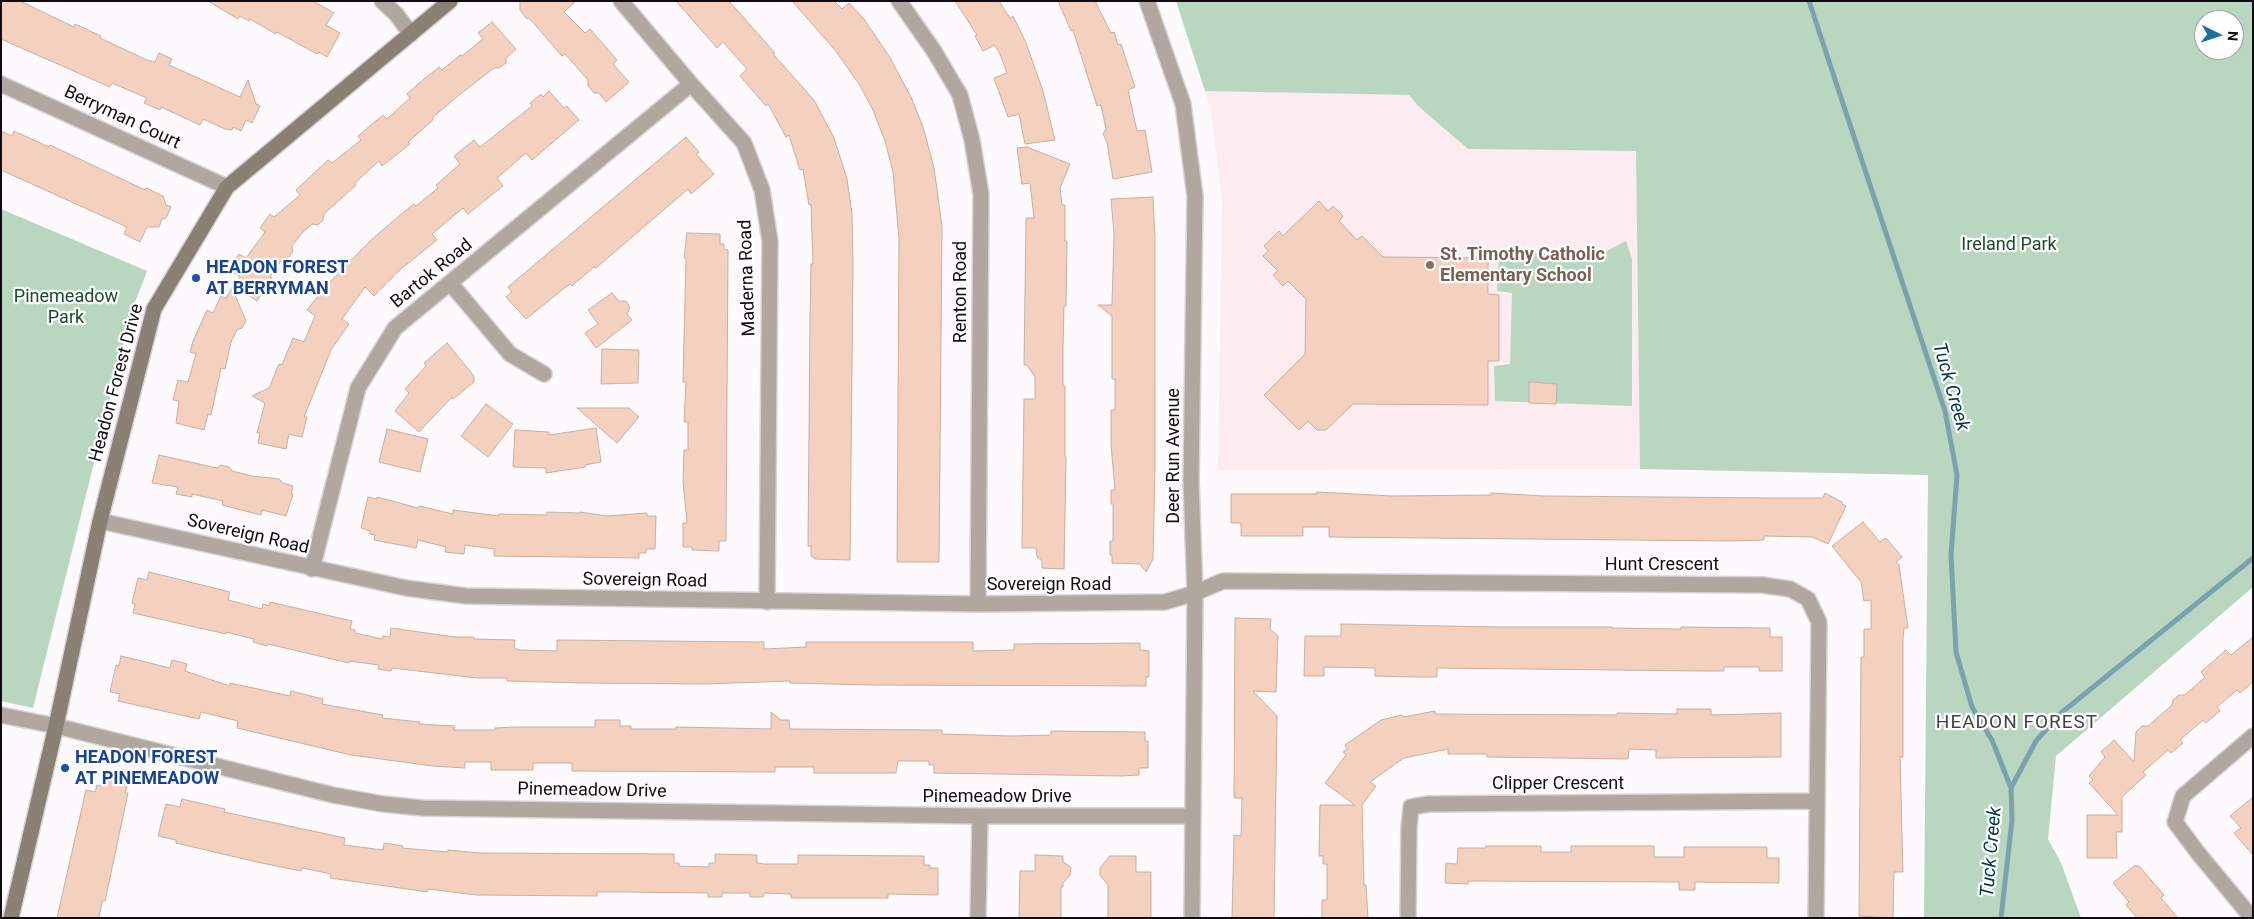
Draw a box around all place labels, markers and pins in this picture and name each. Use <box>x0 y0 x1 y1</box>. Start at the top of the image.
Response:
place label: St. Timothy Catholic Elementary School <box>1440 244 1605 286</box>
place label: HEADON FOREST AT BERRYMAN <box>206 257 348 300</box>
marker: St. Timothy Catholic Elementary School <box>1424 259 1436 271</box>
marker: HEADON FOREST AT BERRYMAN <box>190 272 202 284</box>
place label: HEADON FOREST AT PINEMEADOW <box>75 747 219 790</box>
marker: HEADON FOREST AT PINEMEADOW <box>59 762 71 774</box>

